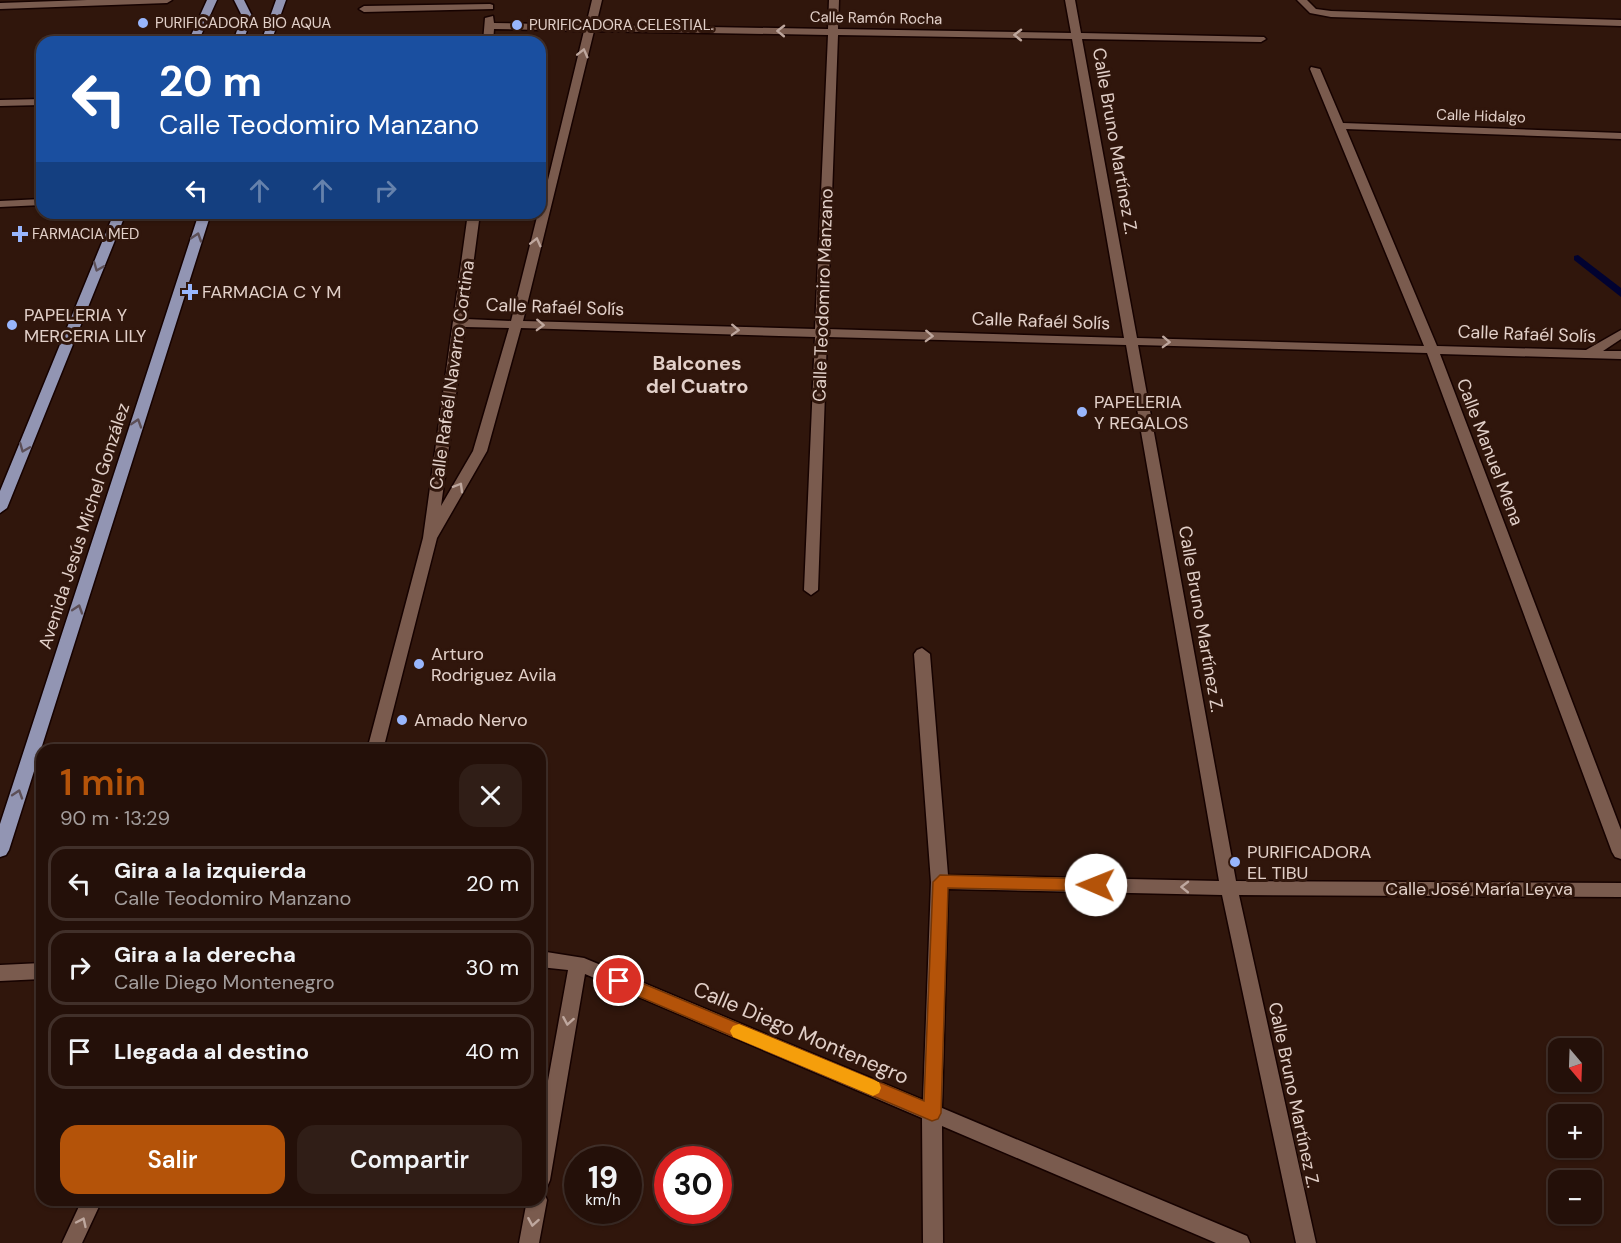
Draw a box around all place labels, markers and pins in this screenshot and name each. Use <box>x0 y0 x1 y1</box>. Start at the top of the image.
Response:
place label: PURIFICADORA BIO AQUA <box>155 13 331 33</box>
place label: PURIFICADORA CELESTIAL. <box>529 15 714 35</box>
marker: PURIFICADORA BIO AQUA <box>136 16 150 30</box>
marker: PURIFICADORA CELESTIAL. <box>510 18 524 32</box>
place label: FARMACIA MED <box>32 224 139 244</box>
marker: FARMACIA MED <box>13 227 27 241</box>
place label: FARMACIA C Y M <box>202 280 341 304</box>
marker: FARMACIA C Y M <box>183 285 197 299</box>
place label: PAPELERIA Y MERCERIA LILY <box>24 303 147 348</box>
marker: PAPELERIA Y MERCERIA LILY <box>5 318 19 332</box>
place label: PAPELERIA Y REGALOS <box>1094 390 1188 435</box>
marker: PAPELERIA Y REGALOS <box>1075 405 1089 419</box>
place label: Arturo Rodriguez Avila <box>431 642 556 687</box>
marker: Arturo Rodriguez Avila <box>412 657 426 671</box>
place label: Amado Nervo <box>414 708 528 732</box>
marker: Amado Nervo <box>395 713 409 727</box>
place label: PURIFICADORA EL TIBU <box>1247 840 1372 885</box>
marker: PURIFICADORA EL TIBU <box>1228 855 1242 869</box>
pin <box>593 955 644 1006</box>

